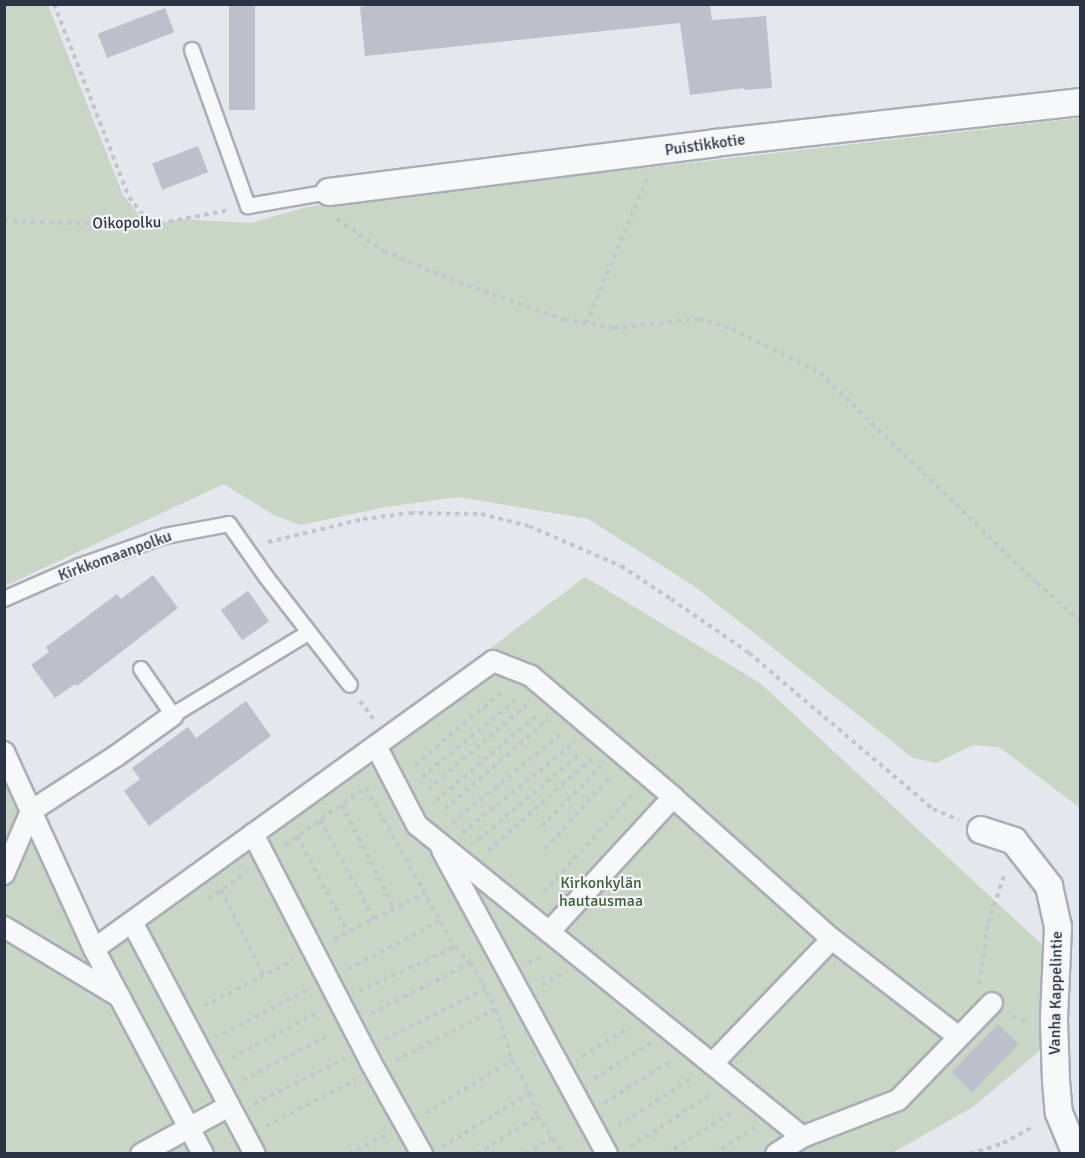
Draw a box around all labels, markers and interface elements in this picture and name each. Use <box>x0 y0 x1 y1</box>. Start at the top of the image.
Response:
street label: Puistikkotie <box>664 130 746 160</box>
street label: Oikopolku <box>92 213 162 233</box>
street label: Kirkkomaanpolku <box>56 527 174 585</box>
park label: Kirkonkylän hautausmaa <box>559 873 643 911</box>
street label: Vanha Kappelintie <box>1045 931 1067 1055</box>

